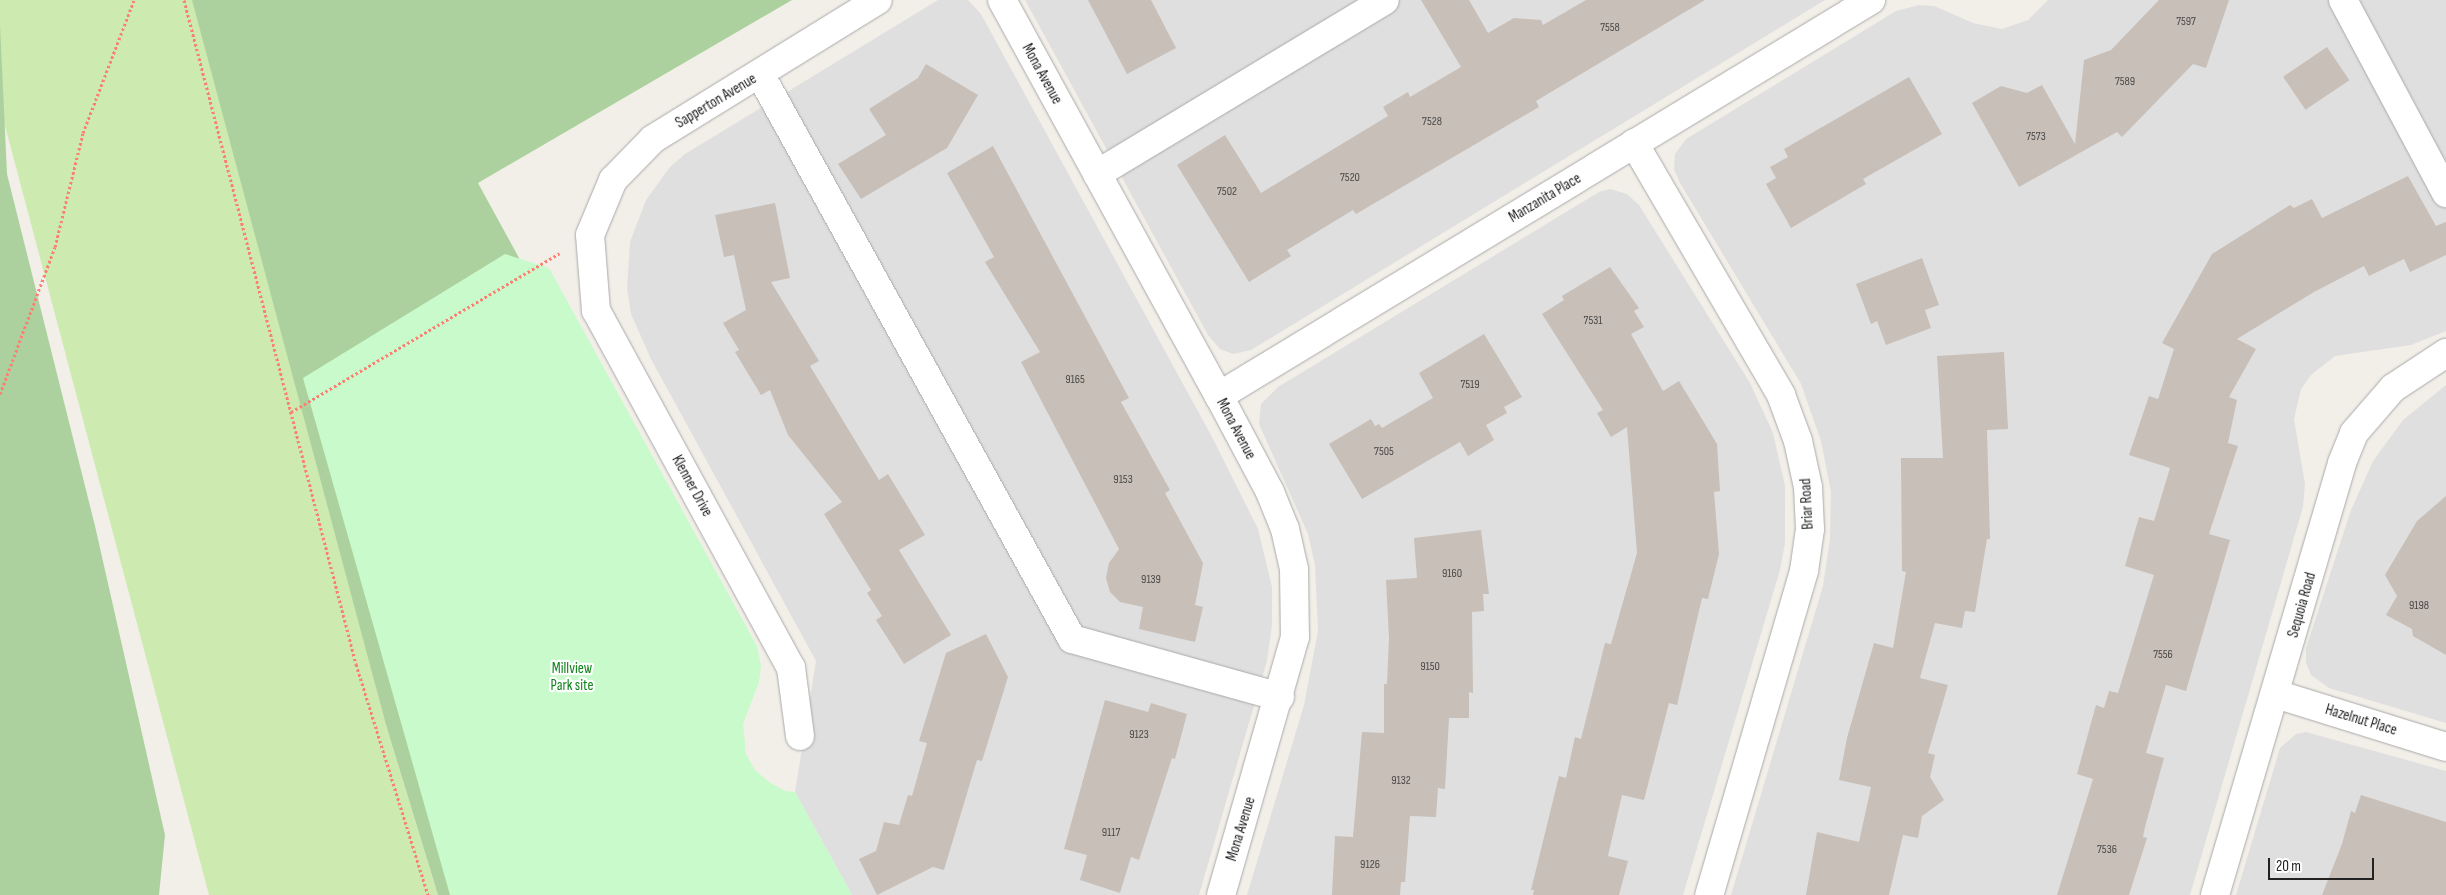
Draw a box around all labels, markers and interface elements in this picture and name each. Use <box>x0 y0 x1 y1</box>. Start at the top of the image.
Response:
house number: 7597 <box>2176 15 2196 29</box>
house number: 7558 <box>1600 21 1620 35</box>
street label: Mona Avenue <box>1018 41 1066 107</box>
street label: Sapperton Avenue <box>672 70 760 132</box>
house number: 7589 <box>2115 75 2135 89</box>
house number: 7528 <box>1422 115 1442 129</box>
house number: 7573 <box>2026 130 2046 144</box>
street label: Manzanita Place <box>1506 169 1584 227</box>
house number: 7520 <box>1340 171 1360 185</box>
house number: 7502 <box>1217 185 1237 199</box>
house number: 7531 <box>1584 314 1602 328</box>
house number: 9165 <box>1065 373 1085 387</box>
house number: 7519 <box>1460 378 1480 392</box>
street label: Mona Avenue <box>1212 395 1260 463</box>
house number: 7505 <box>1374 445 1394 459</box>
street label: Klenner Drive <box>668 452 716 520</box>
house number: 9153 <box>1113 473 1133 487</box>
street label: Briar Road <box>1797 478 1817 530</box>
house number: 9160 <box>1442 567 1462 581</box>
street label: Sequoia Road <box>2284 570 2320 640</box>
house number: 9139 <box>1141 573 1161 587</box>
house number: 9198 <box>2409 599 2429 613</box>
house number: 7556 <box>2153 648 2173 662</box>
park label: Millview Park site <box>551 659 593 694</box>
house number: 9150 <box>1420 660 1440 674</box>
street label: Hazelnut Place <box>2323 701 2399 739</box>
house number: 9123 <box>1129 728 1149 742</box>
house number: 9132 <box>1391 774 1411 788</box>
street label: Mona Avenue <box>1223 795 1259 863</box>
house number: 9117 <box>1102 826 1120 840</box>
house number: 7536 <box>2097 843 2117 857</box>
scale bar <box>2271 848 2377 880</box>
text: 20 m <box>2276 857 2301 876</box>
house number: 9126 <box>1360 858 1380 872</box>

